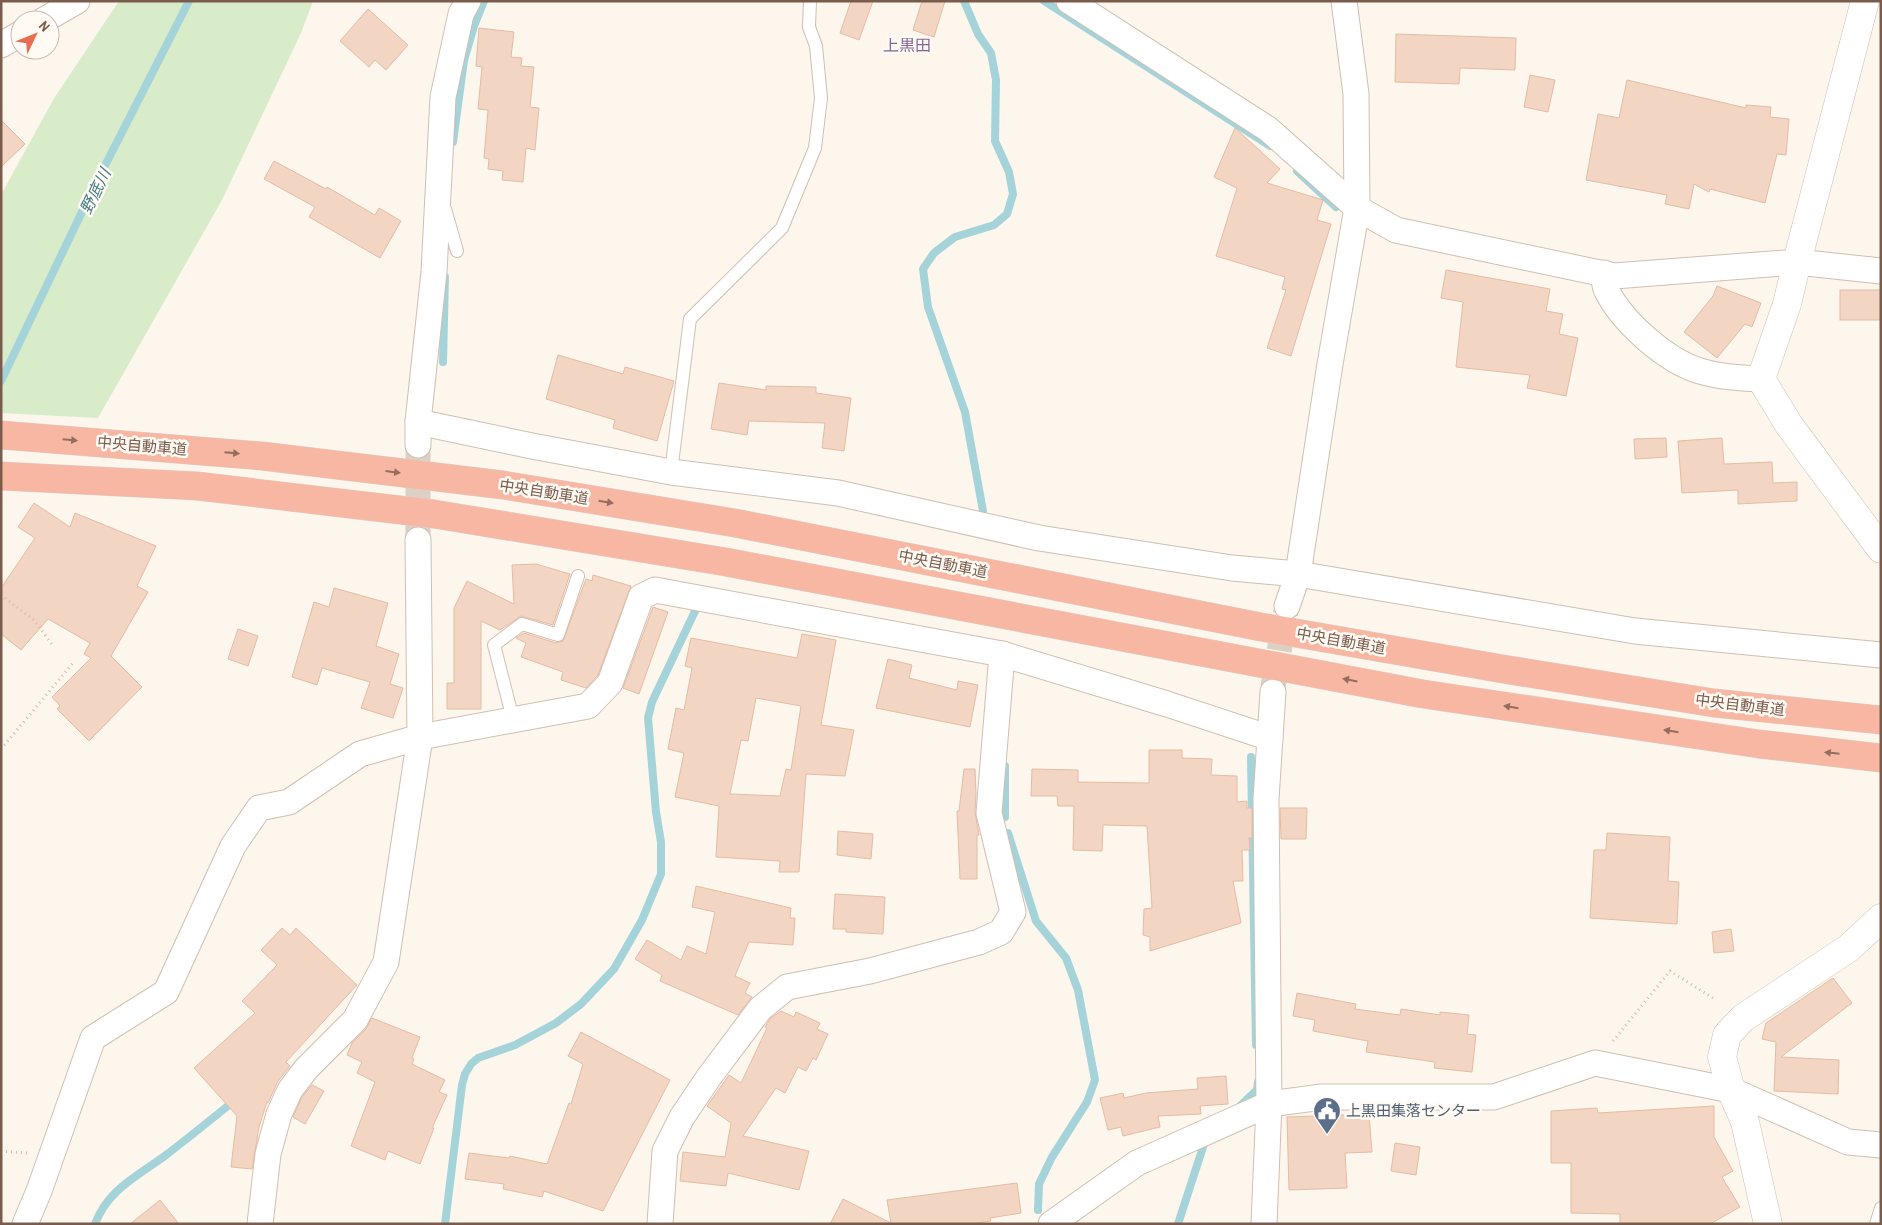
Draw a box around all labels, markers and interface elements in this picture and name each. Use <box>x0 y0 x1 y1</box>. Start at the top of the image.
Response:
north arrow <box>10 10 60 60</box>
text: N <box>35 17 54 35</box>
district label: 上黒田 <box>883 34 931 56</box>
water label: 野底川 <box>75 163 116 217</box>
street label: 中央自動車道 <box>96 431 188 460</box>
one-way arrow <box>62 437 78 445</box>
one-way arrow <box>224 450 240 458</box>
one-way arrow <box>385 468 401 476</box>
street label: 中央自動車道 <box>498 474 590 509</box>
one-way arrow <box>598 498 614 506</box>
street label: 中央自動車道 <box>897 545 989 582</box>
street label: 中央自動車道 <box>1295 622 1387 659</box>
one-way arrow <box>1343 676 1358 684</box>
street label: 中央自動車道 <box>1694 689 1786 720</box>
one-way arrow <box>1502 703 1518 711</box>
one-way arrow <box>1663 727 1679 735</box>
one-way arrow <box>1824 749 1840 757</box>
public building icon: 上黒田集落センター <box>1312 1096 1342 1135</box>
place label: 上黒田集落センター <box>1346 1100 1481 1121</box>

